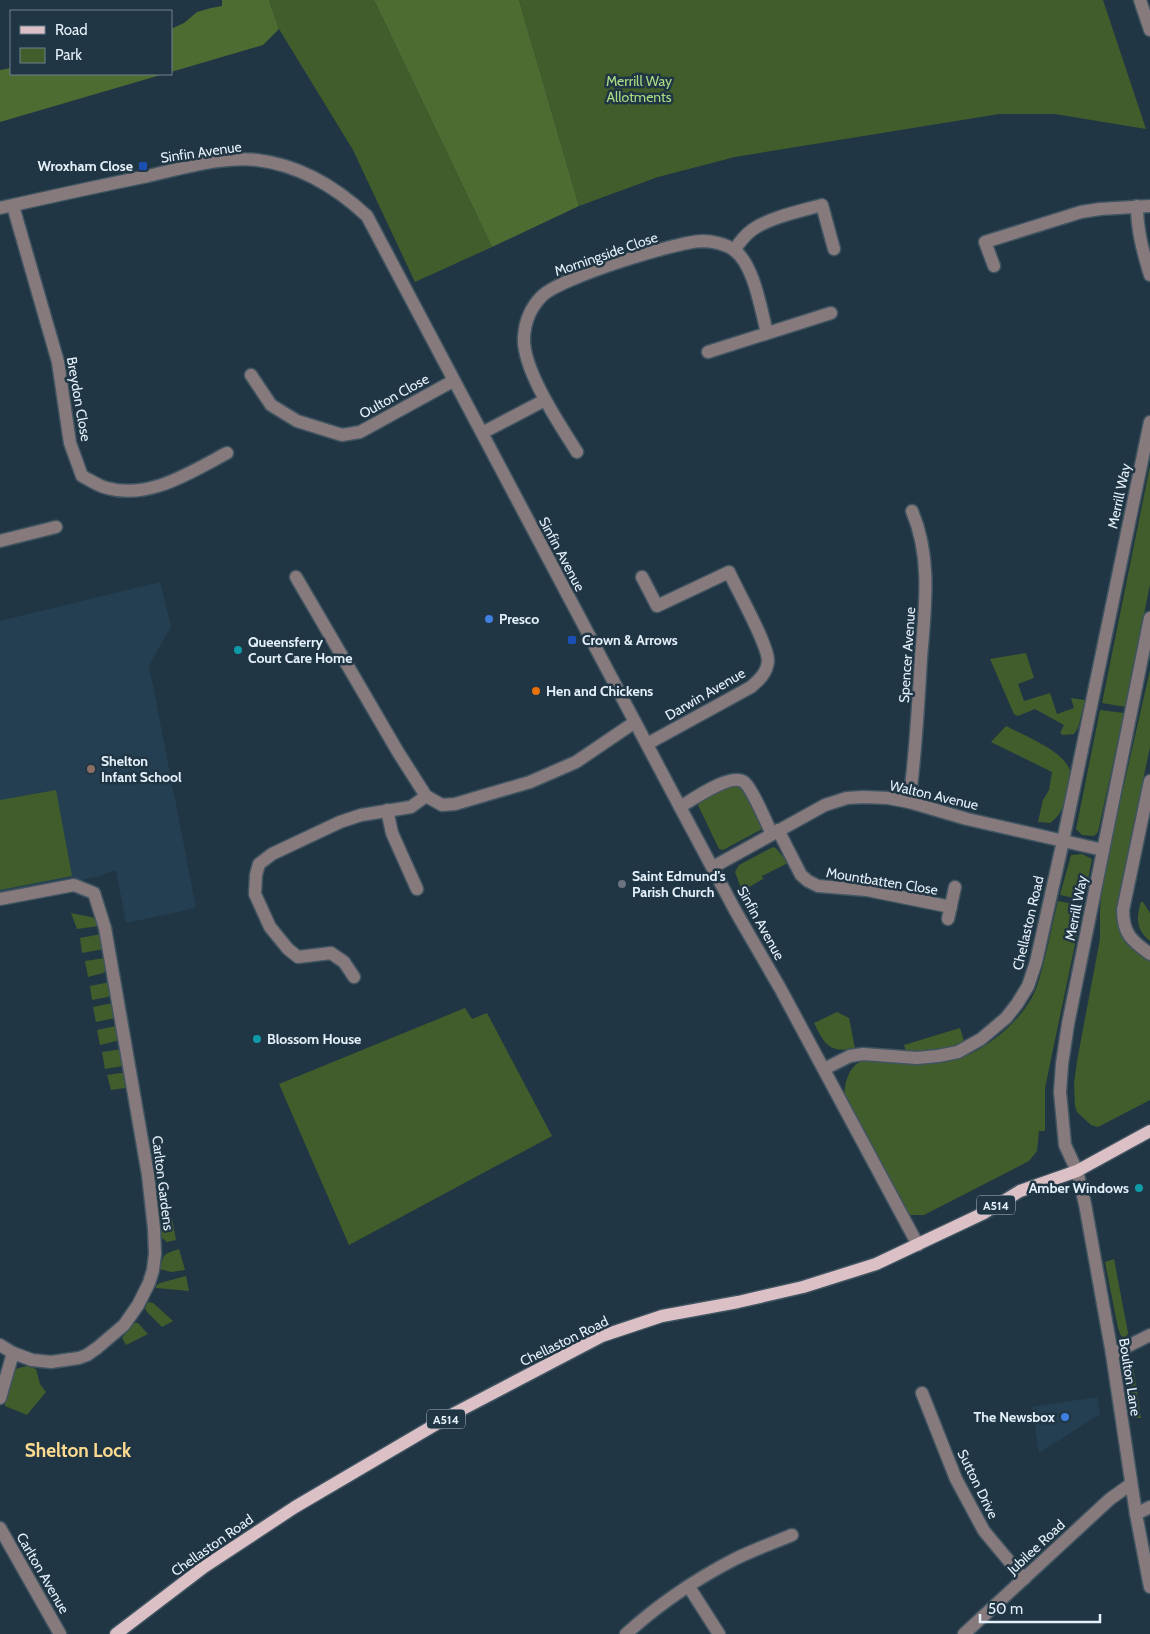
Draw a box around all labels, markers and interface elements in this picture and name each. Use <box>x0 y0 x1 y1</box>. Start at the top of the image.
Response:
legend <box>10 10 172 75</box>
text: Road <box>55 21 88 39</box>
text: Park <box>55 46 82 64</box>
park label: Merrill Way Allotments <box>606 72 672 106</box>
street label: Sinfin Avenue <box>159 137 243 167</box>
place label: Wroxham Close <box>38 157 133 175</box>
marker: Wroxham Close <box>137 160 149 172</box>
street label: Morningside Close <box>552 228 660 280</box>
street label: Breydon Close <box>63 355 95 443</box>
street label: Oulton Close <box>356 369 432 423</box>
street label: Merrill Way <box>1103 462 1135 530</box>
street label: Sinfin Avenue <box>535 514 589 594</box>
street label: Spencer Avenue <box>895 606 919 704</box>
place label: Presco <box>499 610 539 628</box>
marker: Presco <box>483 613 495 625</box>
place label: Crown & Arrows <box>582 631 678 649</box>
place label: Queensferry Court Care Home <box>248 633 352 667</box>
marker: Crown & Arrows <box>566 634 578 646</box>
marker: Queensferry Court Care Home <box>232 644 244 656</box>
street label: Darwin Avenue <box>662 664 748 724</box>
place label: Hen and Chickens <box>546 682 653 700</box>
marker: Hen and Chickens <box>530 685 542 697</box>
place label: Shelton Infant School <box>101 752 182 786</box>
marker: Shelton Infant School <box>85 763 97 775</box>
street label: Walton Avenue <box>888 776 980 814</box>
street label: Mountbatten Close <box>825 863 939 899</box>
place label: Saint Edmund's Parish Church <box>632 867 726 901</box>
street label: Chellaston Road <box>1008 874 1048 972</box>
street label: Merrill Way <box>1061 874 1091 942</box>
marker: Saint Edmund's Parish Church <box>616 878 628 890</box>
street label: Sinfin Avenue <box>733 883 789 963</box>
place label: Blossom House <box>267 1030 361 1048</box>
marker: Blossom House <box>251 1033 263 1045</box>
street label: Carlton Gardens <box>148 1135 178 1232</box>
place label: Amber Windows <box>1029 1179 1129 1197</box>
marker: Amber Windows <box>1133 1182 1145 1194</box>
road number: A514 <box>977 1196 1015 1214</box>
street label: Chellaston Road <box>517 1312 611 1370</box>
street label: Boulton Lane <box>1115 1337 1145 1417</box>
place label: The Newsbox <box>974 1408 1055 1426</box>
road number: A514 <box>427 1410 465 1428</box>
marker: The Newsbox <box>1059 1411 1071 1423</box>
district label: Shelton Lock <box>25 1439 132 1462</box>
street label: Sutton Drive <box>953 1446 1003 1522</box>
street label: Chellaston Road <box>167 1510 257 1580</box>
street label: Jubilee Road <box>1003 1516 1069 1579</box>
street label: Carlton Avenue <box>13 1529 73 1617</box>
scale bar <box>980 1592 1100 1624</box>
text: 50 m <box>988 1600 1023 1618</box>

